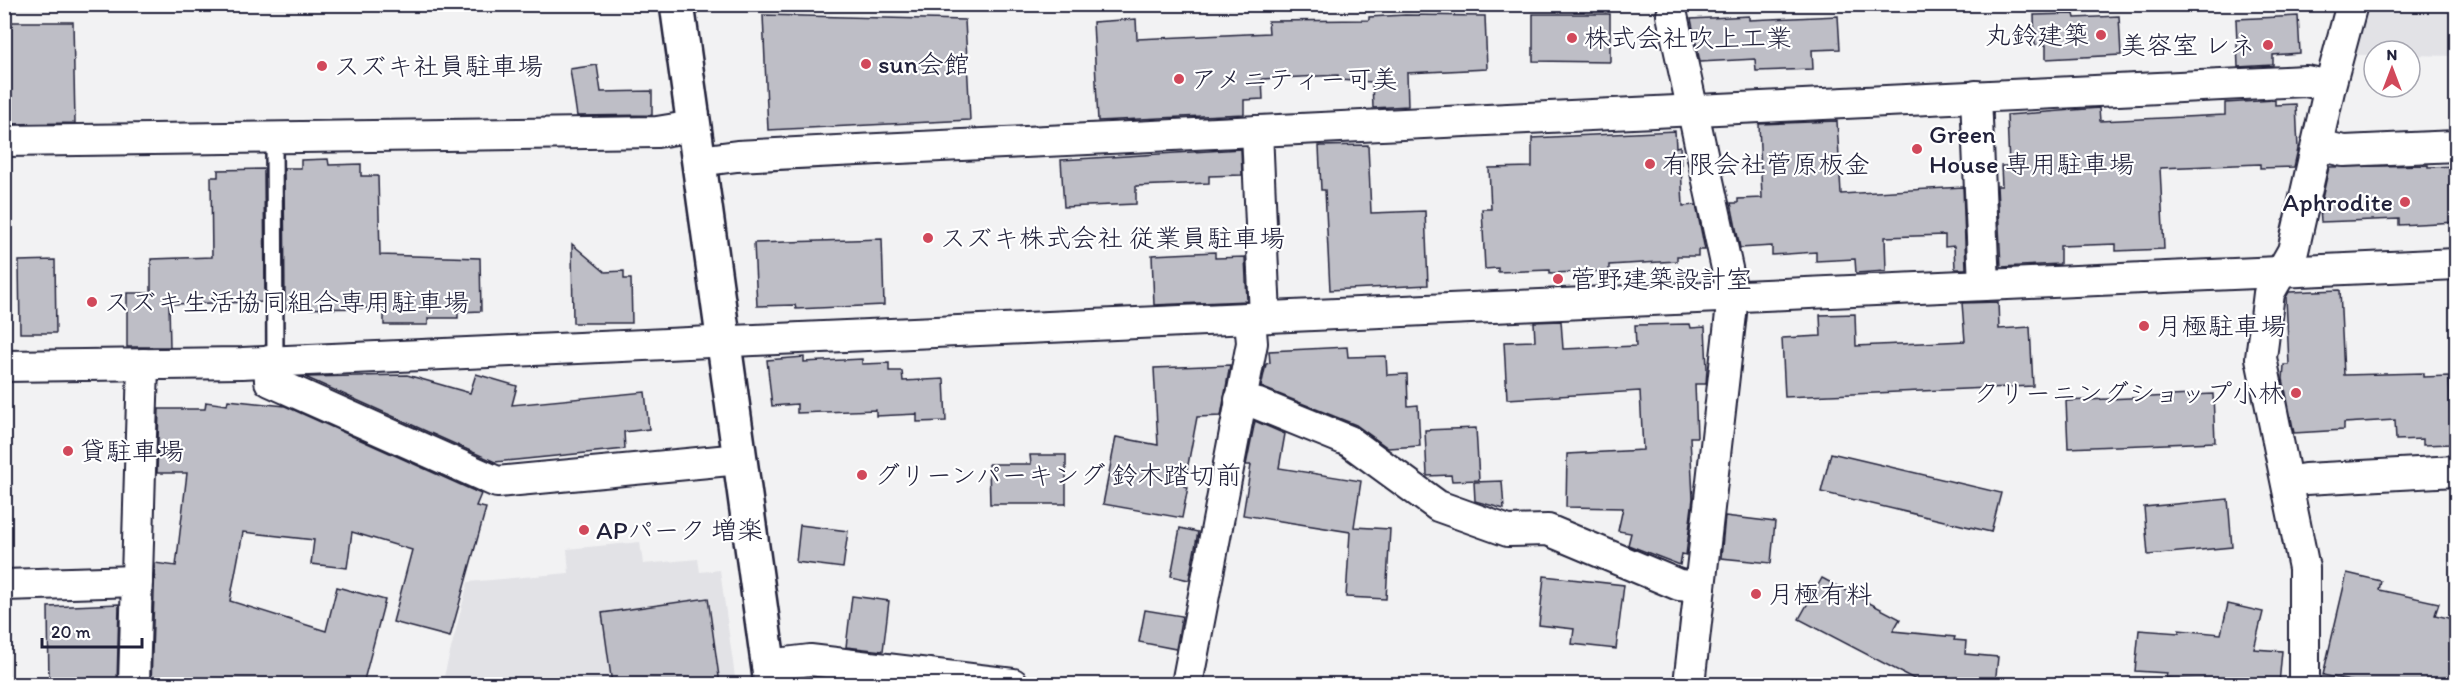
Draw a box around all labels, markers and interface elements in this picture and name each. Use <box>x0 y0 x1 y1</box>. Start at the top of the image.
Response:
place label: 丸鈴建築 <box>1985 19 2089 51</box>
place label: 株式会社吹上工業 <box>1584 22 1792 54</box>
marker: 丸鈴建築 <box>2094 28 2108 42</box>
place label: 美容室 レネ <box>2120 29 2256 61</box>
marker: 株式会社吹上工業 <box>1565 31 1579 45</box>
marker: 美容室 レネ <box>2261 38 2275 52</box>
north arrow <box>2362 39 2422 99</box>
text: N <box>2387 45 2397 64</box>
place label: sun会館 <box>878 48 970 80</box>
place label: スズキ社員駐車場 <box>334 50 543 82</box>
marker: sun会館 <box>859 57 873 71</box>
marker: スズキ社員駐車場 <box>315 59 329 73</box>
place label: アメニティー可美 <box>1191 63 1398 95</box>
marker: アメニティー可美 <box>1172 72 1186 86</box>
place label: Green House 専用駐車場 <box>1929 118 2134 180</box>
marker: Green House 専用駐車場 <box>1910 142 1924 156</box>
place label: 有限会社菅原板金 <box>1662 148 1870 180</box>
marker: 有限会社菅原板金 <box>1643 157 1657 171</box>
place label: Aphrodite <box>2282 186 2393 218</box>
marker: Aphrodite <box>2398 195 2412 209</box>
place label: スズキ株式会社 従業員駐車場 <box>940 222 1285 254</box>
marker: スズキ株式会社 従業員駐車場 <box>921 231 935 245</box>
place label: 菅野建築設計室 <box>1570 263 1752 295</box>
marker: 菅野建築設計室 <box>1551 272 1565 286</box>
place label: スズキ生活協同組合専用駐車場 <box>104 286 469 318</box>
marker: スズキ生活協同組合専用駐車場 <box>85 295 99 309</box>
place label: 月極駐車場 <box>2156 310 2286 342</box>
marker: 月極駐車場 <box>2137 319 2151 333</box>
place label: クリーニングショップ小林 <box>1973 377 2284 409</box>
marker: クリーニングショップ小林 <box>2289 386 2303 400</box>
place label: 貸駐車場 <box>80 435 184 467</box>
marker: 貸駐車場 <box>61 444 75 458</box>
place label: グリーンパーキング 鈴木踏切前 <box>874 459 1241 491</box>
marker: グリーンパーキング 鈴木踏切前 <box>855 468 869 482</box>
place label: APパーク 増楽 <box>596 514 763 546</box>
marker: APパーク 増楽 <box>577 523 591 537</box>
place label: 月極有料 <box>1768 578 1872 610</box>
marker: 月極有料 <box>1749 587 1763 601</box>
scale bar <box>42 611 142 649</box>
text: 20 m <box>51 621 91 643</box>

